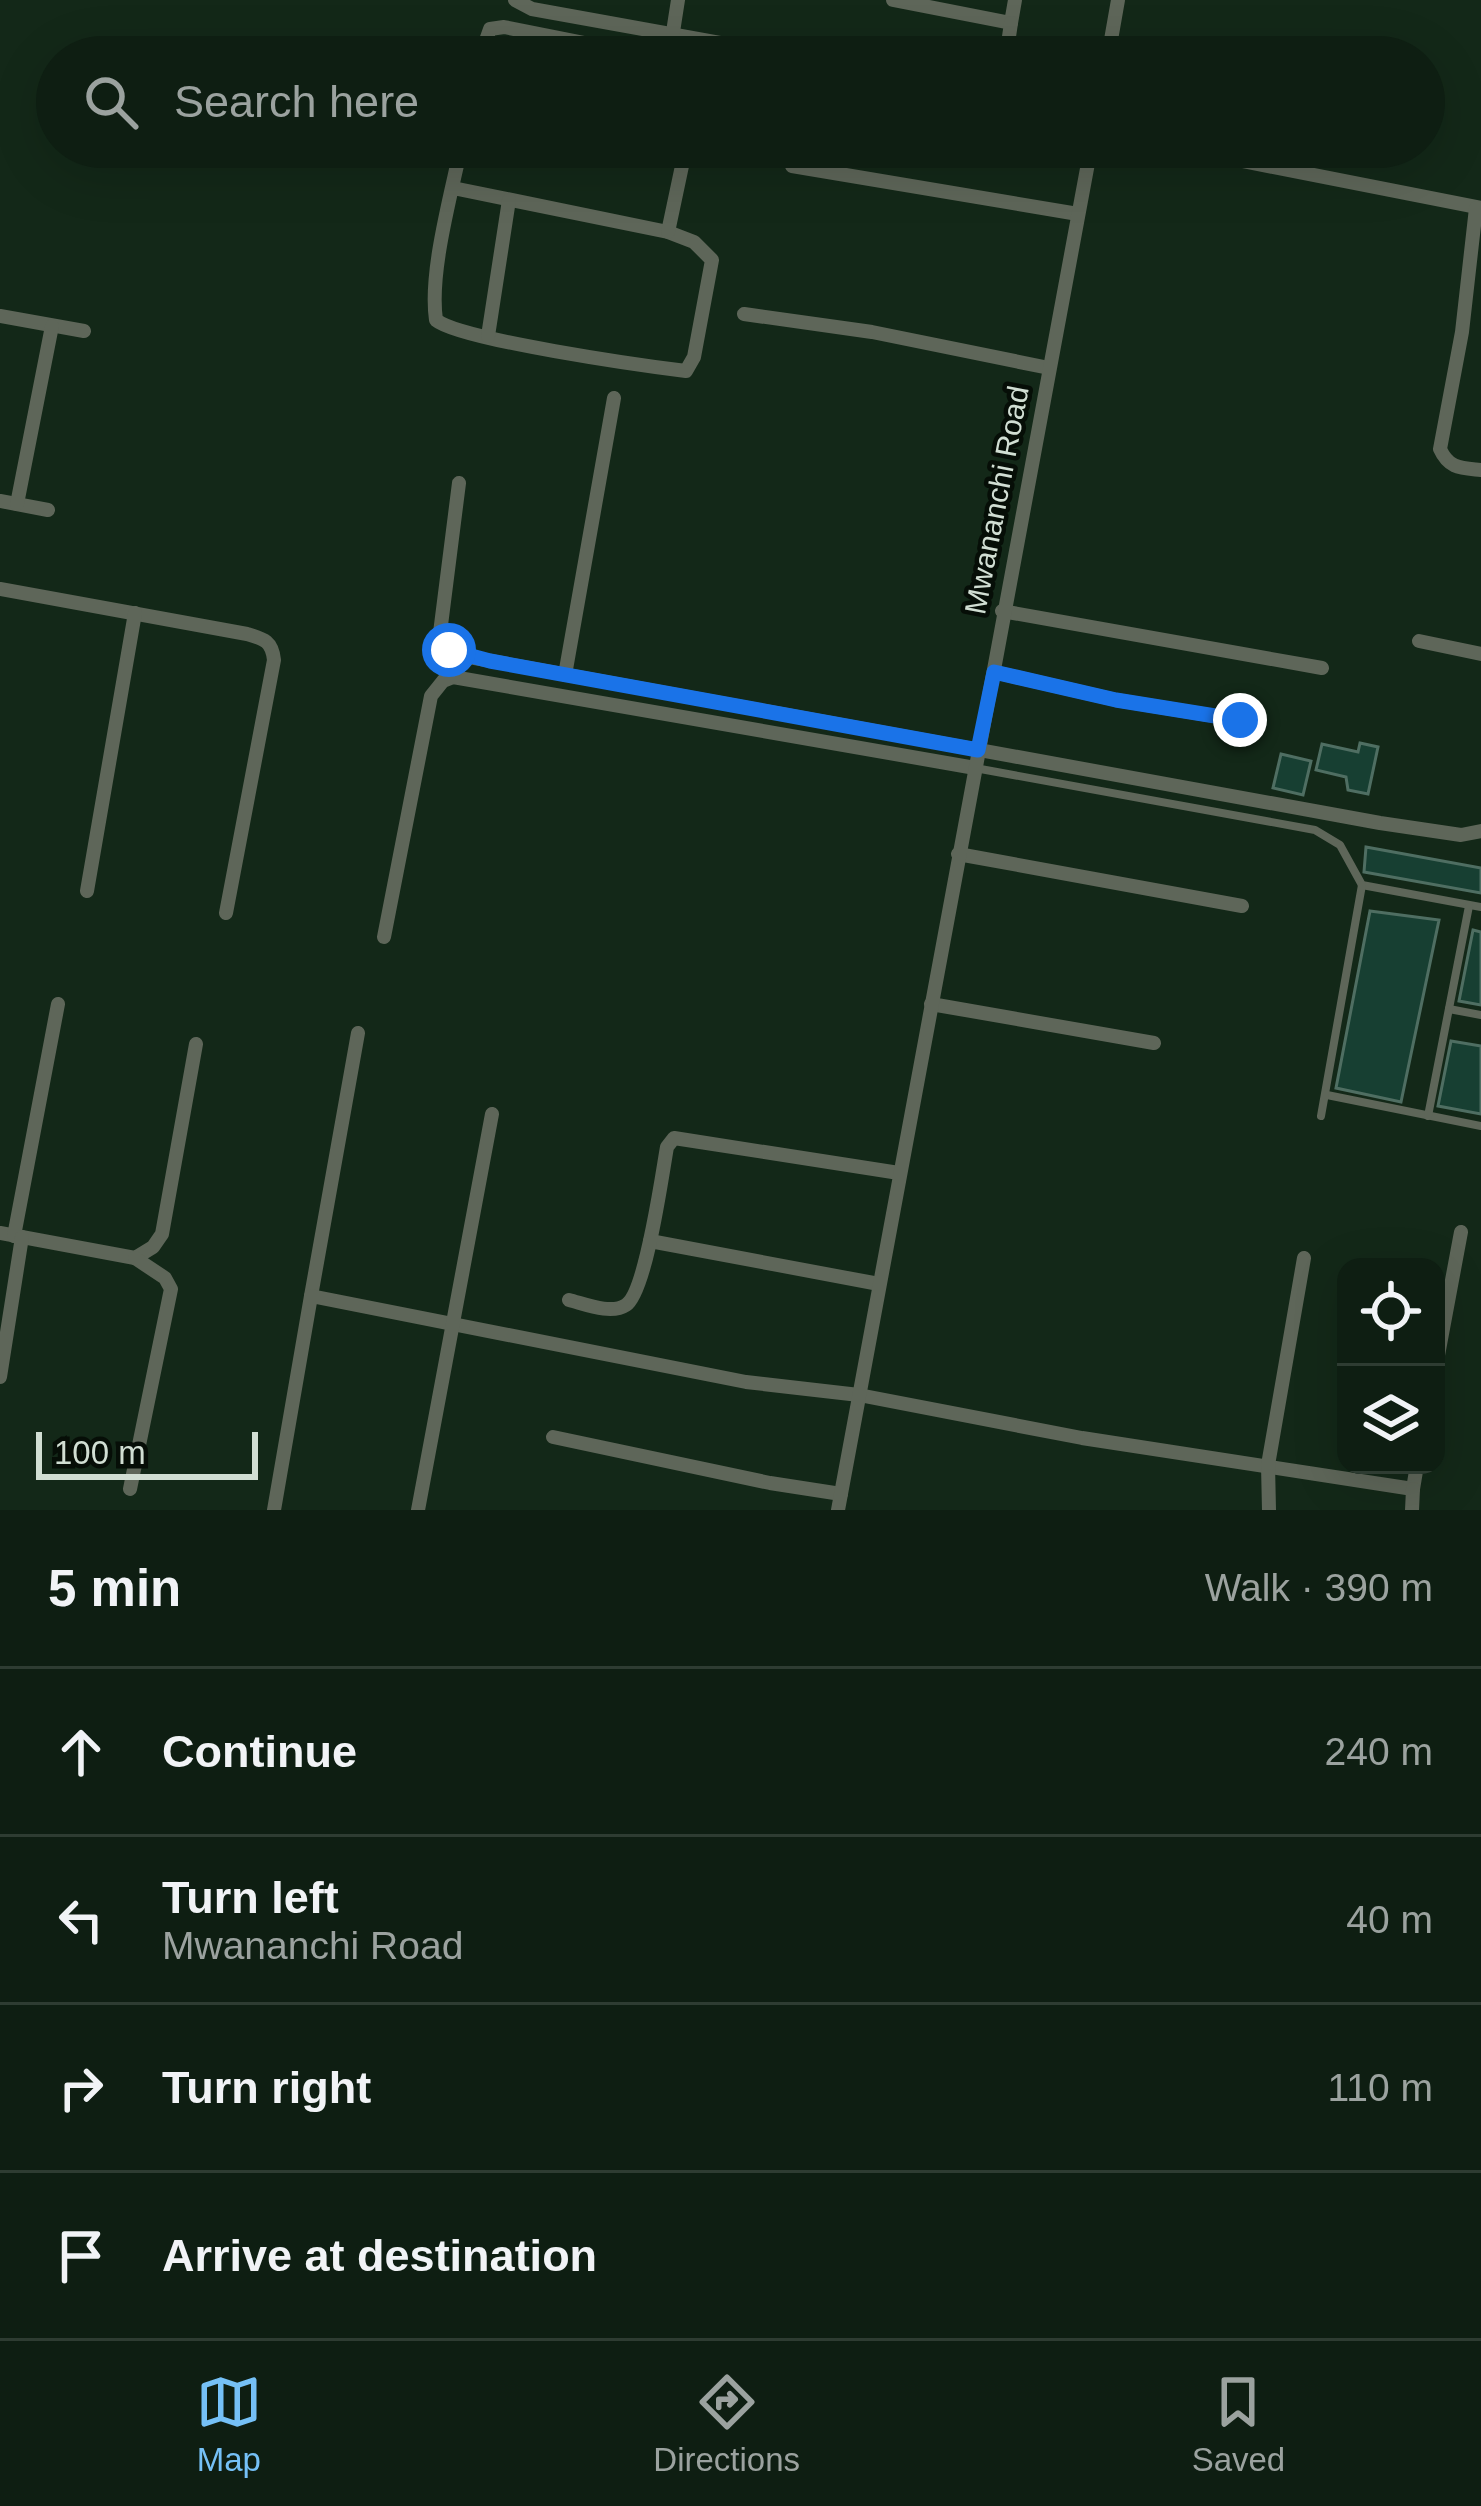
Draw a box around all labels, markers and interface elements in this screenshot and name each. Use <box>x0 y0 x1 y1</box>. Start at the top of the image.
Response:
search box <box>36 36 1445 168</box>
icon: search <box>78 69 144 135</box>
text: Search here <box>174 76 419 127</box>
street label: Mwananchi Road <box>958 383 1035 617</box>
route start <box>422 623 476 677</box>
route end <box>1213 693 1267 747</box>
map controls <box>1337 1258 1445 1474</box>
button: locate <box>1337 1258 1445 1366</box>
button: layers <box>1337 1366 1445 1474</box>
scale bar <box>36 1426 258 1479</box>
text: 100 m <box>54 1434 146 1471</box>
text: 5 min <box>48 1560 181 1617</box>
text: Walk · 390 m <box>1205 1566 1433 1609</box>
icon: ahead <box>48 1719 114 1785</box>
text: Continue <box>162 1726 357 1777</box>
text: 240 m <box>1325 1730 1433 1773</box>
text: Turn left <box>162 1872 339 1923</box>
icon: left <box>48 1887 114 1953</box>
text: 40 m <box>1346 1898 1433 1941</box>
text: Mwananchi Road <box>162 1924 463 1967</box>
icon: right <box>48 2055 114 2121</box>
text: Turn right <box>162 2062 371 2113</box>
text: 110 m <box>1328 2066 1433 2109</box>
icon: arrive <box>48 2223 114 2289</box>
text: Arrive at destination <box>162 2230 597 2281</box>
tab: Map <box>196 2369 262 2479</box>
tab: Directions <box>653 2369 800 2479</box>
tab: Saved <box>1192 2369 1285 2479</box>

